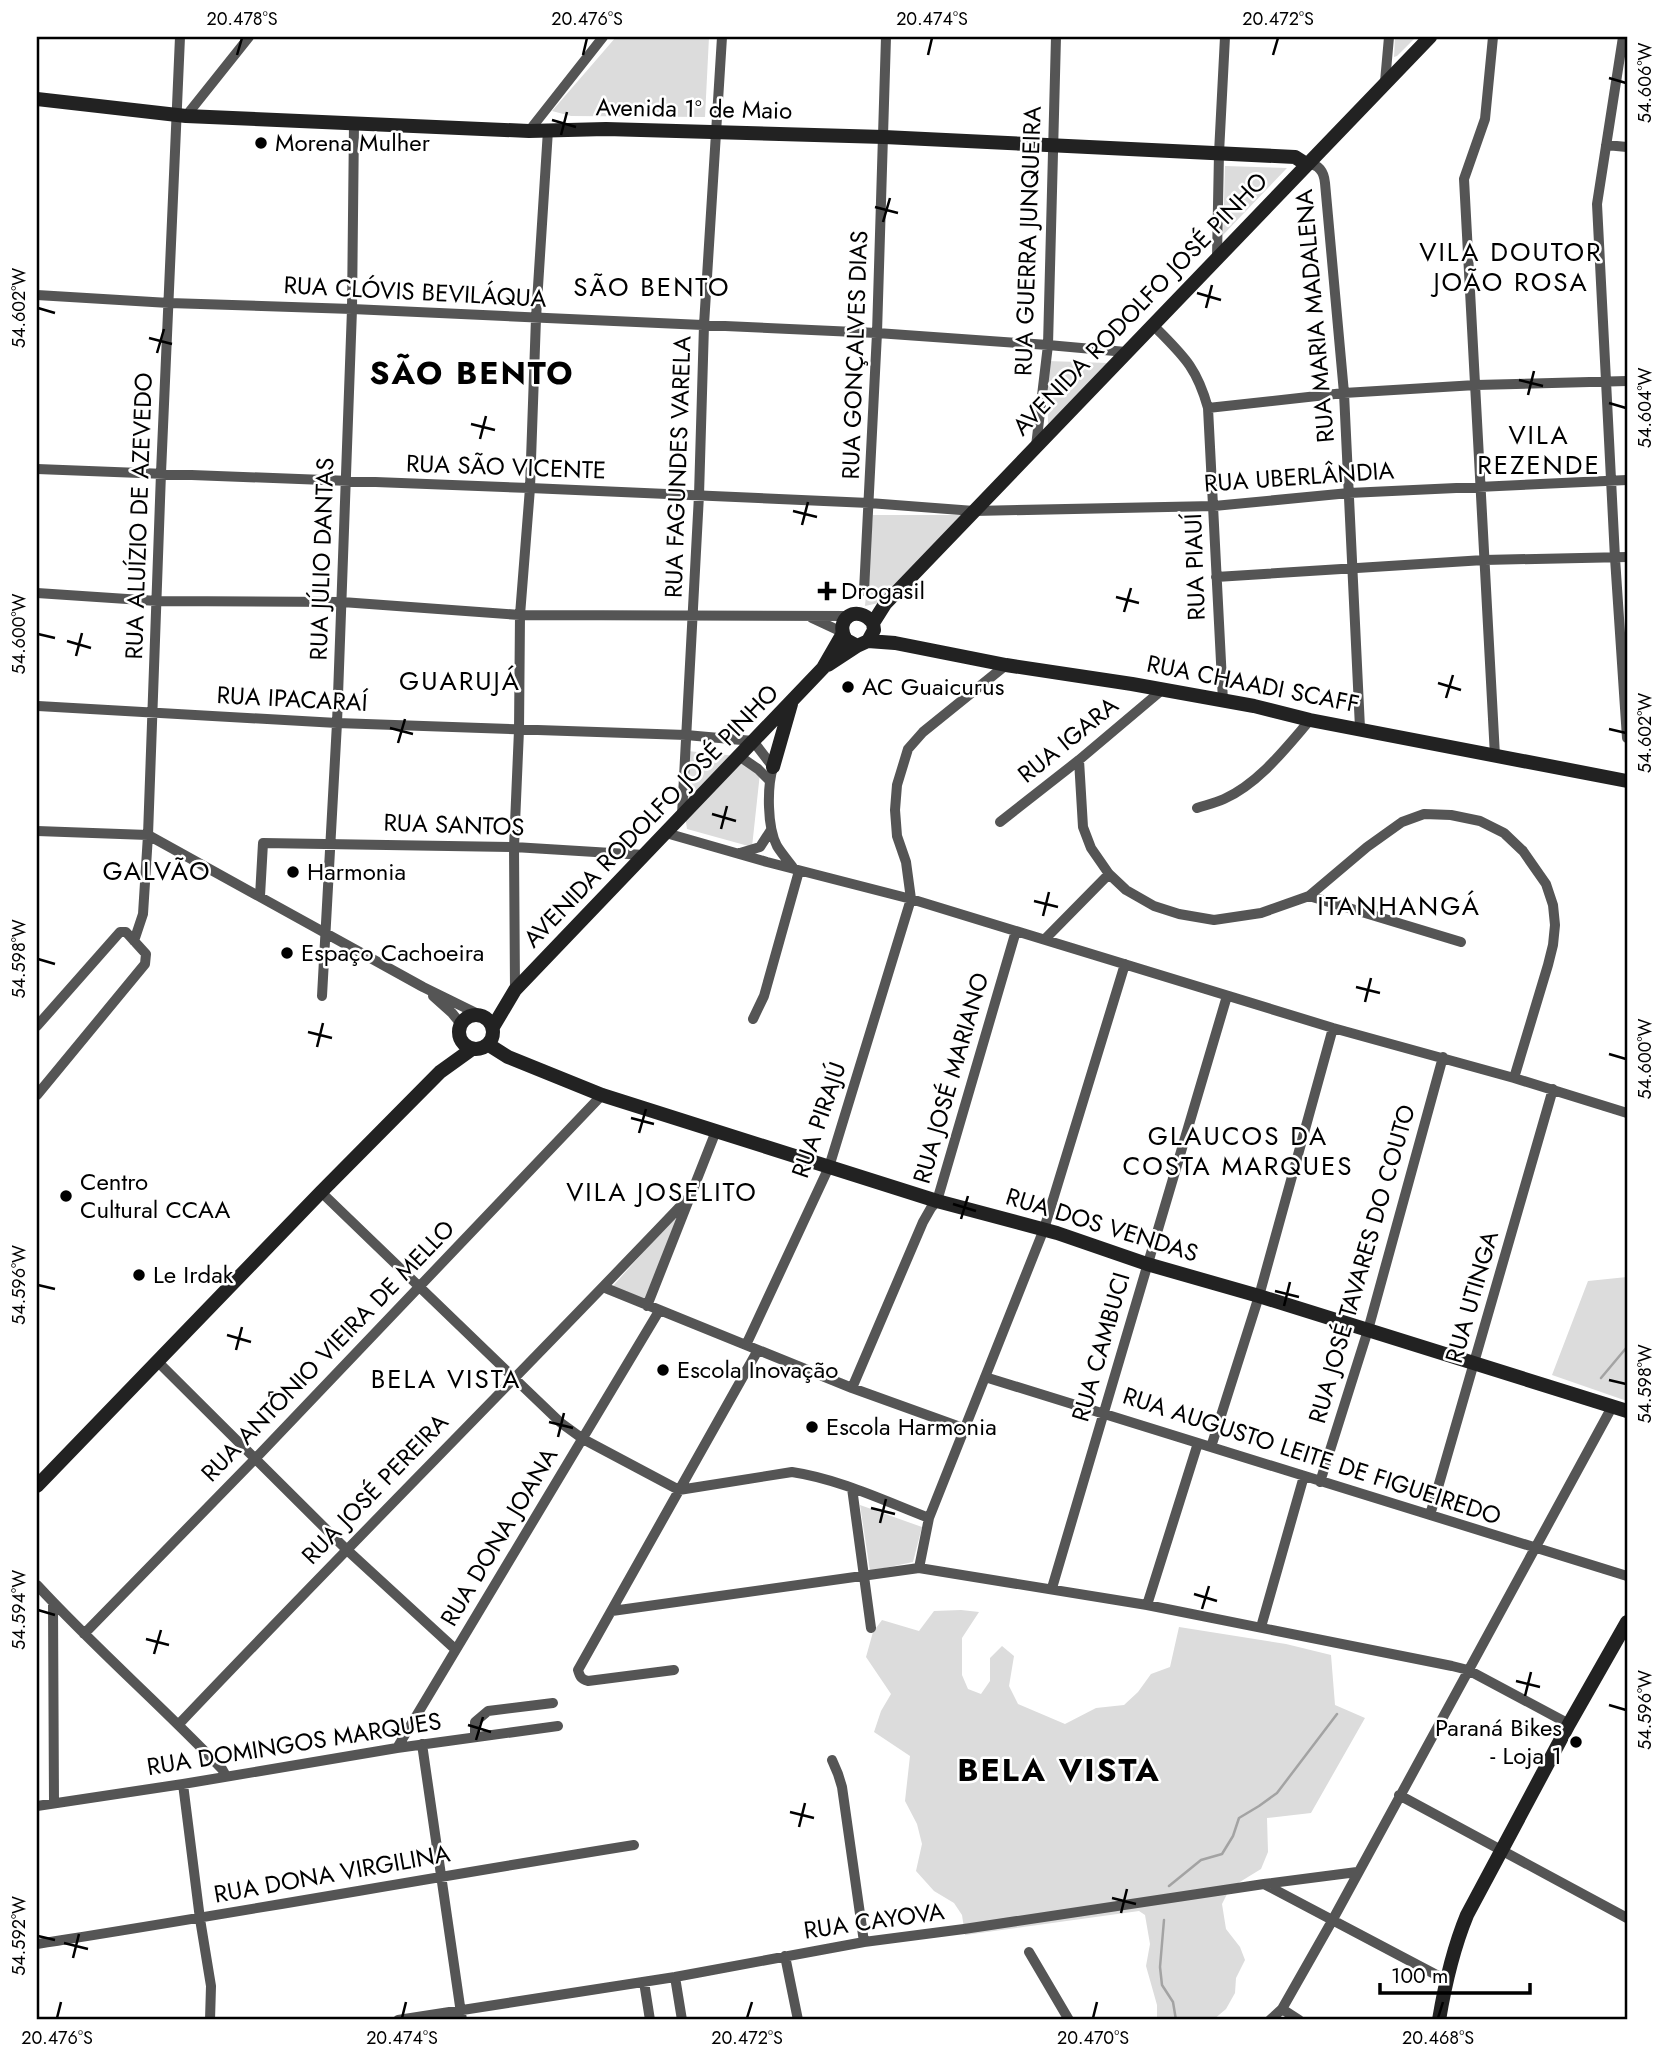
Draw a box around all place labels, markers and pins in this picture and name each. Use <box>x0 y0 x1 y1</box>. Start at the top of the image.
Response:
place label: Morena Mulher <box>275 125 431 160</box>
marker: Morena Mulher <box>253 135 269 151</box>
place label: Drogasil <box>841 573 925 608</box>
marker: Drogasil <box>819 583 835 599</box>
place label: AC Guaicurus <box>862 669 1004 704</box>
marker: AC Guaicurus <box>840 679 856 695</box>
place label: Harmonia <box>307 854 406 889</box>
marker: Harmonia <box>285 864 301 880</box>
place label: Espaço Cachoeira <box>301 935 484 970</box>
marker: Espaço Cachoeira <box>279 945 295 961</box>
place label: Centro Cultural CCAA <box>80 1164 230 1227</box>
marker: Centro Cultural CCAA <box>58 1188 74 1204</box>
place label: Le Irdak <box>153 1257 234 1292</box>
marker: Le Irdak <box>131 1267 147 1283</box>
place label: Escola Inovação <box>677 1352 838 1387</box>
marker: Escola Inovação <box>655 1362 671 1378</box>
place label: Escola Harmonia <box>826 1409 997 1444</box>
marker: Escola Harmonia <box>804 1419 820 1435</box>
place label: Paraná Bikes - Loja 1 <box>1435 1710 1562 1773</box>
marker: Paraná Bikes - Loja 1 <box>1568 1734 1584 1750</box>

